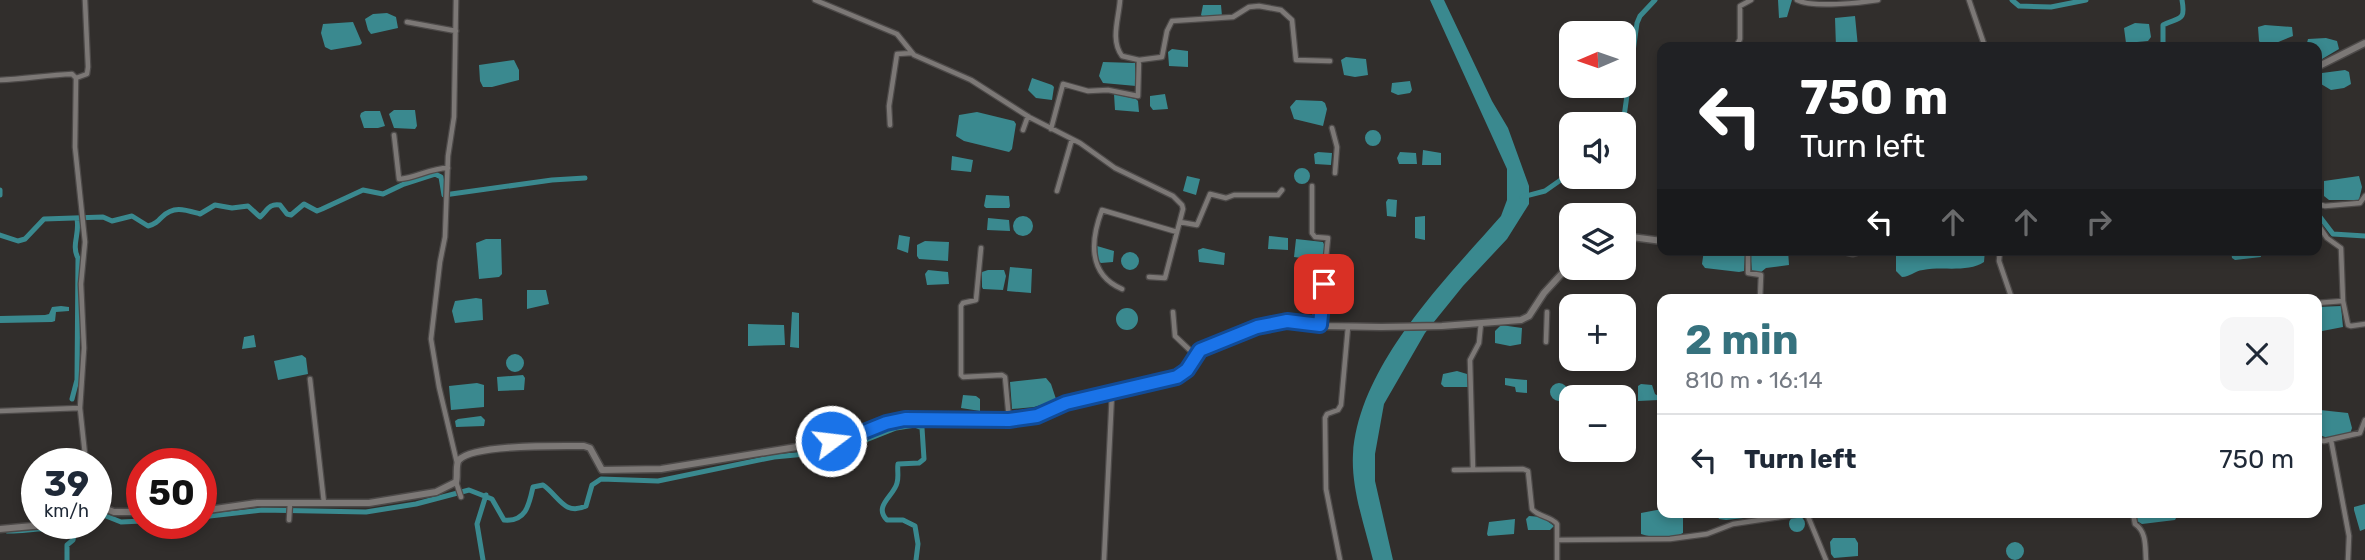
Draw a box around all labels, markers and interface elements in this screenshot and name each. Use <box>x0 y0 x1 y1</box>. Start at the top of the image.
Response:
north arrow <box>1559 21 1636 98</box>
map controls <box>1559 21 1636 462</box>
text: 750 m <box>1800 68 1948 126</box>
icon: left <box>1685 70 1776 161</box>
button: sound <box>1559 112 1636 189</box>
text: Turn left <box>1800 127 1925 165</box>
button: layers <box>1559 203 1636 280</box>
icon: left <box>1861 203 1899 241</box>
icon: ahead <box>1934 203 1972 241</box>
icon: ahead <box>2007 203 2045 241</box>
icon: right <box>2080 203 2118 241</box>
pin <box>1294 254 1354 314</box>
icon: arrive <box>1305 265 1343 303</box>
button: + <box>1559 294 1636 371</box>
text: 2 min <box>1685 315 1799 365</box>
button: close <box>2220 317 2294 391</box>
text: 810 m · 16:14 <box>1685 366 1823 394</box>
button: − <box>1559 385 1636 462</box>
position arrow <box>794 404 868 478</box>
icon: left <box>1685 441 1723 479</box>
text: Turn left <box>1744 444 1856 475</box>
text: 750 m <box>2219 444 2294 475</box>
speed limit sign: 50 <box>126 448 217 539</box>
text: 39 <box>44 463 89 505</box>
text: km/h <box>44 500 89 522</box>

